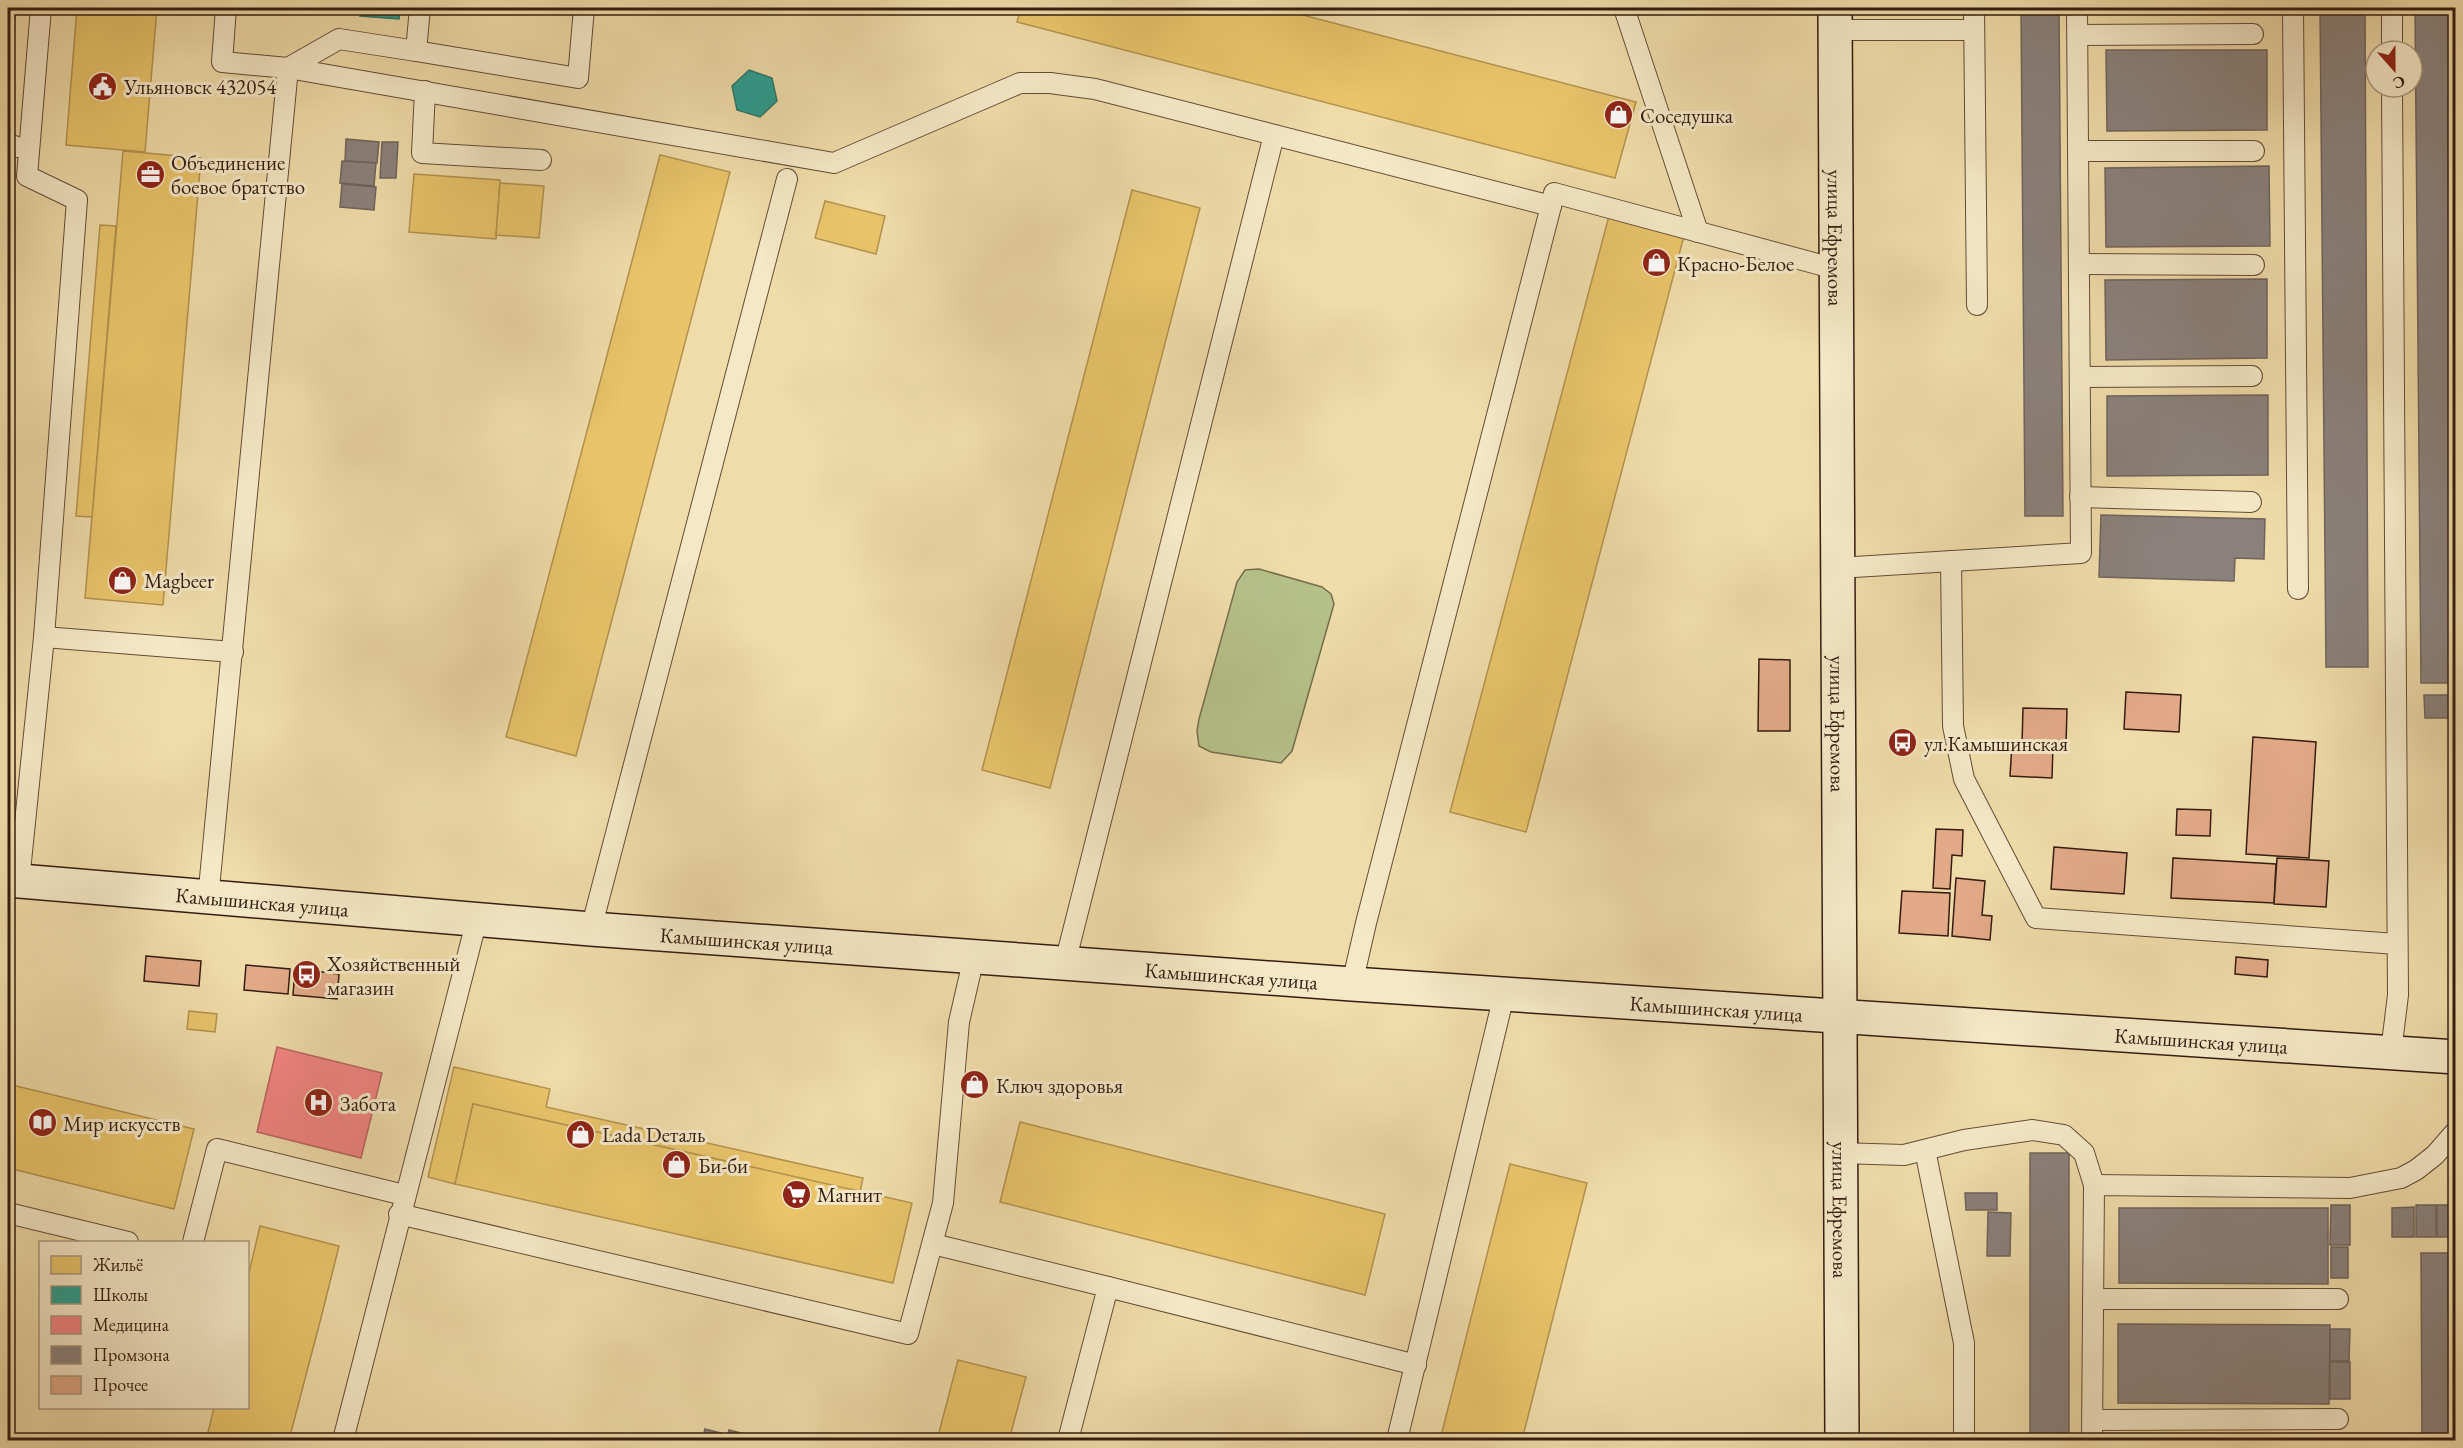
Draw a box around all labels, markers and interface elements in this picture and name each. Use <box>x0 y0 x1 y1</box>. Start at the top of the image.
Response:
north arrow <box>2364 39 2424 99</box>
public building icon: Ульяновск 432054 <box>87 70 119 102</box>
text: С <box>2390 71 2408 94</box>
place label: Ульяновск 432054 <box>123 73 277 100</box>
shop icon: Соседушка <box>1603 99 1635 131</box>
place label: Соседушка <box>1640 102 1734 129</box>
place label: Объединение боевое братство <box>171 149 305 200</box>
office icon: Объединение боевое братство <box>134 158 166 190</box>
street label: улица Ефремова <box>1822 170 1850 307</box>
shop icon: Красно-Белое <box>1640 247 1672 279</box>
place label: Красно-Белое <box>1677 250 1794 277</box>
shop icon: Magbeer <box>107 564 139 596</box>
place label: Magbeer <box>144 567 214 594</box>
street label: улица Ефремова <box>1825 656 1852 793</box>
bus stop icon: ул.Камышинская <box>1887 727 1919 759</box>
place label: ул.Камышинская <box>1924 730 2068 757</box>
street label: Камышинская улица <box>174 881 350 922</box>
street label: Камышинская улица <box>659 921 835 960</box>
place label: Хозяйственный магазин <box>326 950 460 1001</box>
street label: Камышинская улица <box>1144 956 1320 995</box>
bus stop icon: Хозяйственный магазин <box>290 959 322 991</box>
street label: Камышинская улица <box>1629 989 1804 1027</box>
street label: Камышинская улица <box>2113 1021 2289 1059</box>
shop icon: Ключ здоровья <box>959 1069 991 1101</box>
place label: Ключ здоровья <box>996 1072 1123 1099</box>
hospital icon: Забота <box>303 1087 335 1119</box>
place label: Забота <box>340 1090 397 1117</box>
library icon: Мир искусств <box>26 1107 58 1139</box>
place label: Мир искусств <box>63 1110 180 1137</box>
shop icon: Lada Dеталь <box>565 1118 597 1150</box>
place label: Lada Dеталь <box>602 1121 705 1148</box>
street label: улица Ефремова <box>1827 1141 1855 1279</box>
shop icon: Би-би <box>661 1149 693 1181</box>
place label: Би-би <box>698 1152 748 1179</box>
supermarket icon: Магнит <box>780 1178 812 1210</box>
place label: Магнит <box>817 1181 882 1208</box>
legend <box>39 1241 249 1409</box>
text: Жильё <box>92 1253 143 1276</box>
text: Школы <box>93 1283 148 1306</box>
text: Медицина <box>93 1313 170 1336</box>
text: Промзона <box>93 1343 170 1366</box>
text: Прочее <box>93 1373 148 1396</box>

